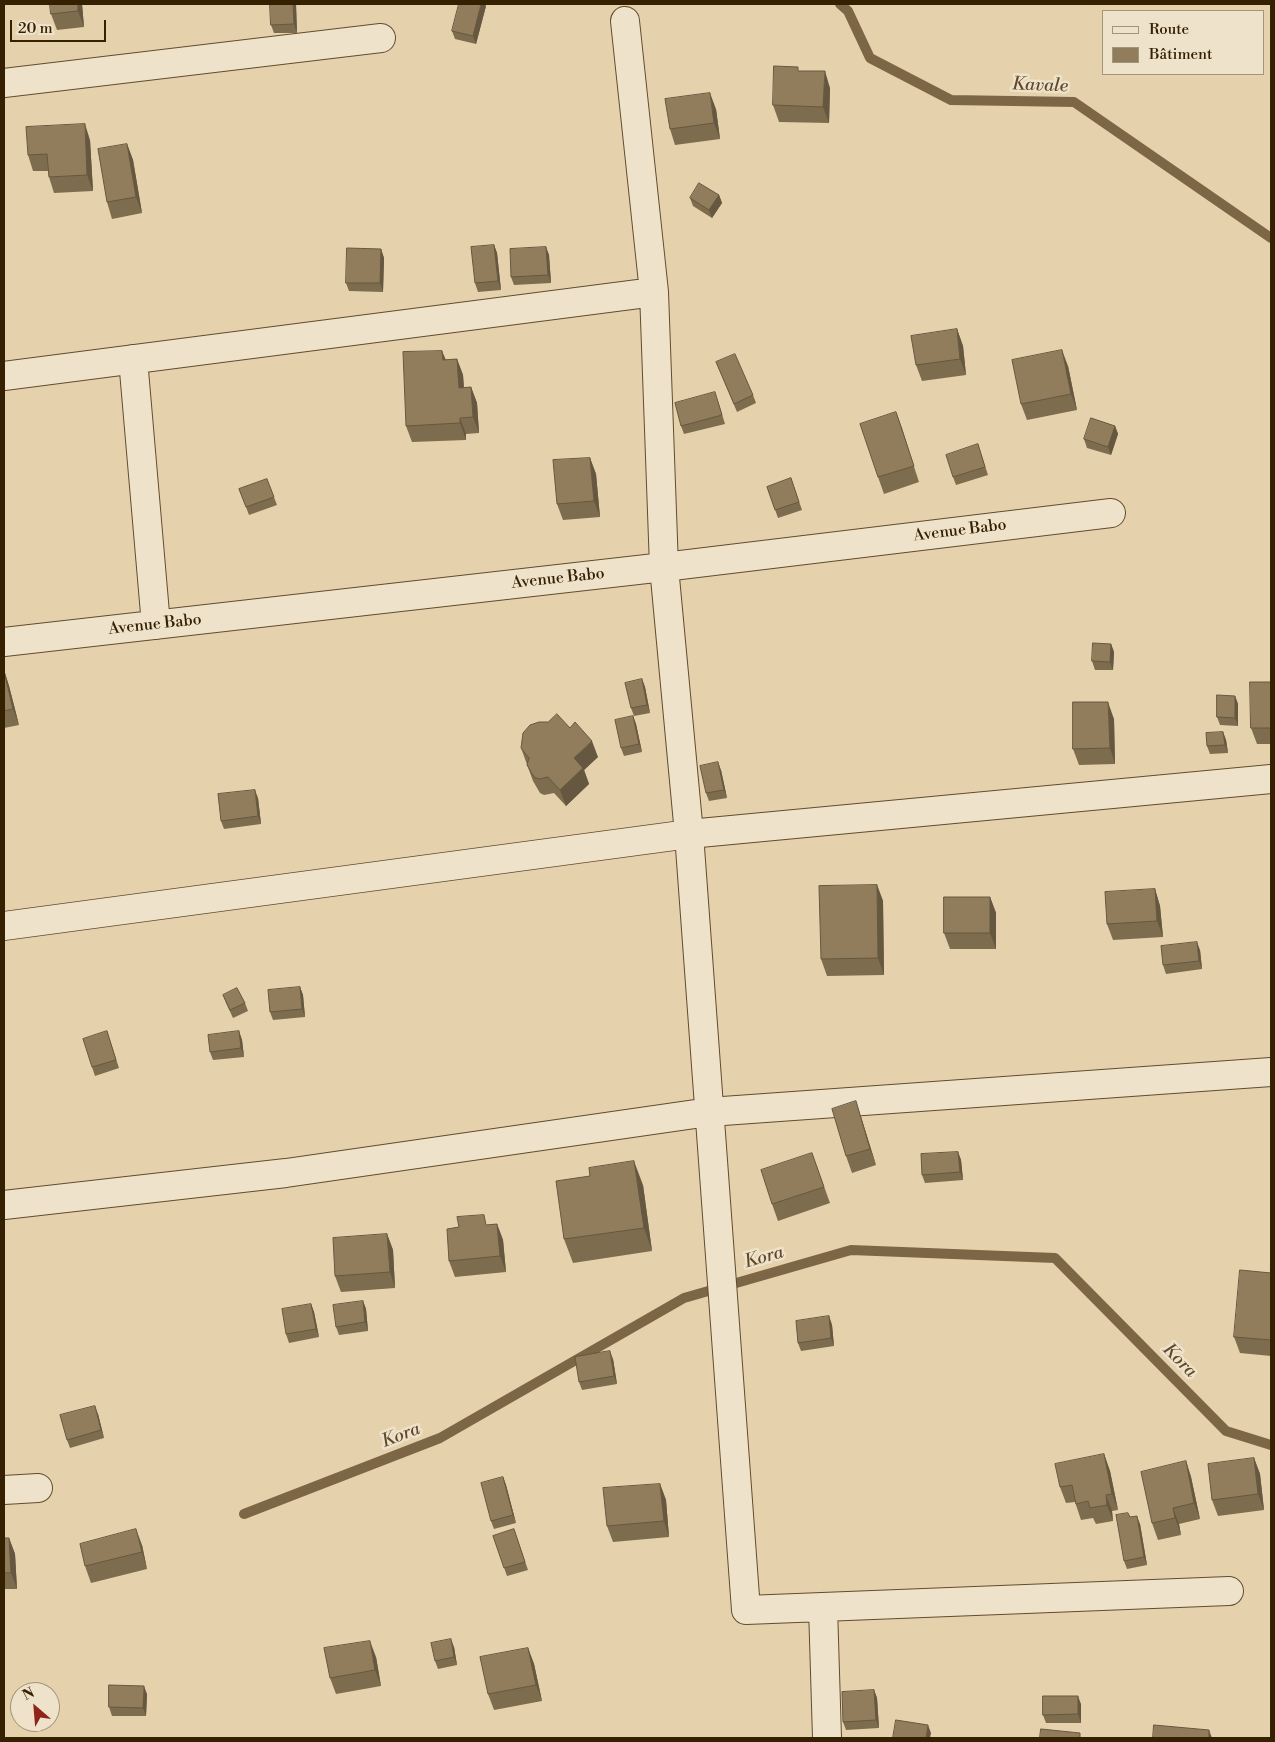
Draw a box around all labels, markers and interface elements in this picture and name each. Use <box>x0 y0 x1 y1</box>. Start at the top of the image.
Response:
scale bar <box>12 10 109 42</box>
legend <box>1102 10 1265 75</box>
text: 20 m <box>18 19 53 38</box>
text: Route <box>1149 20 1189 39</box>
text: Bâtiment <box>1149 45 1212 64</box>
water label: Kavale <box>1012 74 1068 98</box>
street label: Avenue Babo <box>912 516 1008 546</box>
street label: Avenue Babo <box>511 565 605 593</box>
street label: Avenue Babo <box>108 611 202 639</box>
water label: Kora <box>742 1242 786 1274</box>
water label: Kora <box>1157 1339 1201 1383</box>
water label: Kora <box>379 1419 423 1453</box>
north arrow <box>10 1682 60 1732</box>
text: N <box>20 1684 38 1705</box>

